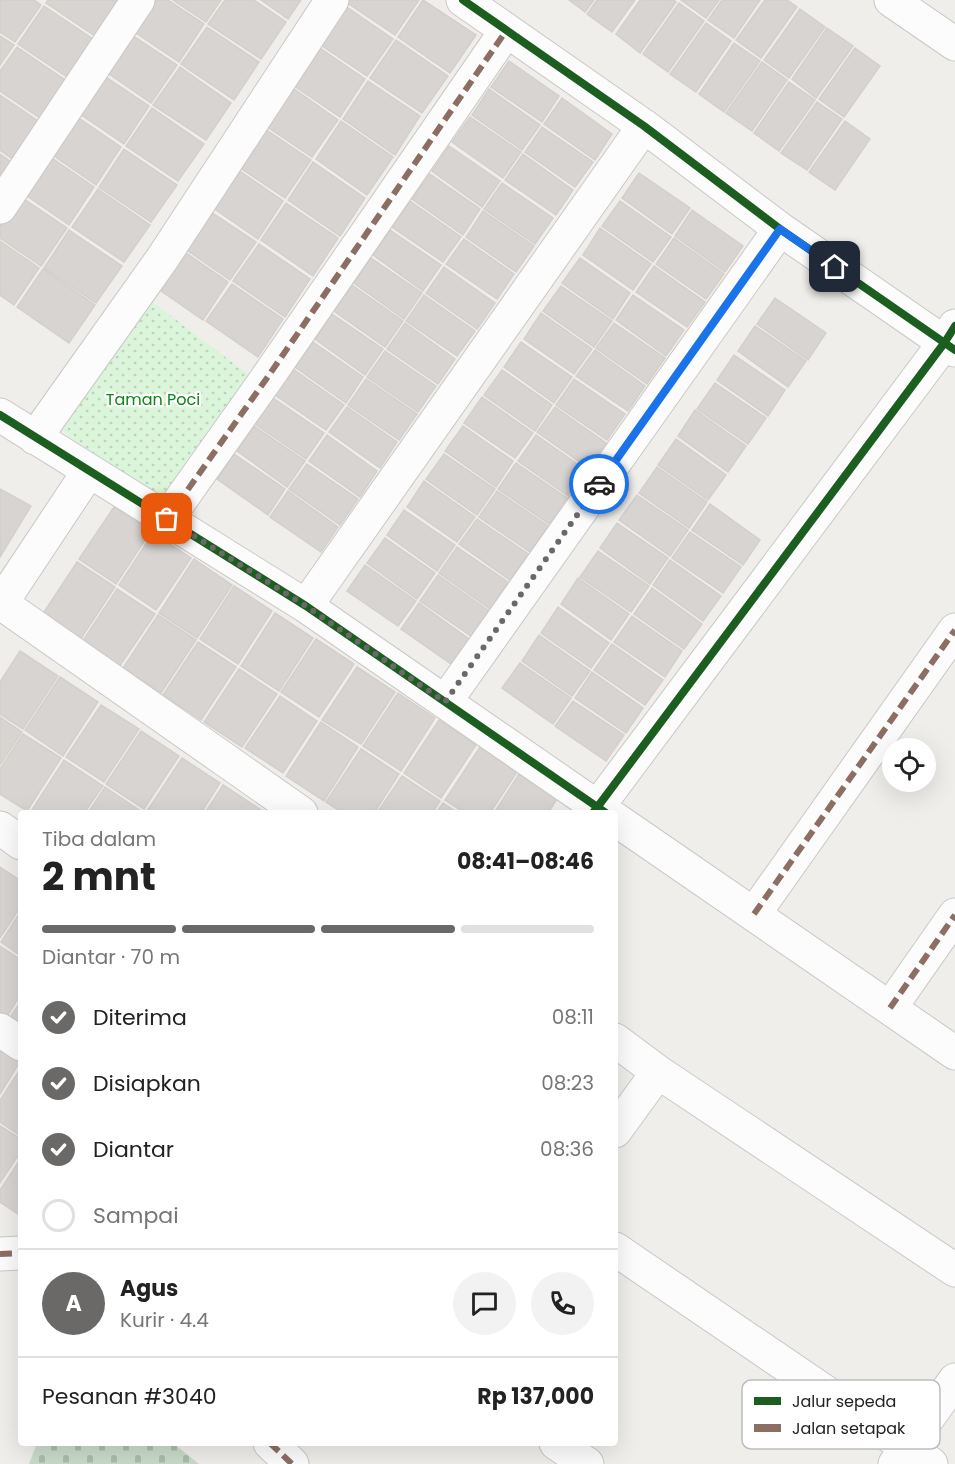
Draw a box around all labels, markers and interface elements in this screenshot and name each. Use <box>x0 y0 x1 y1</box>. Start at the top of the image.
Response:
pin <box>809 241 860 292</box>
icon: home <box>818 250 851 283</box>
park label: Taman Poci <box>106 388 200 411</box>
courier <box>569 454 629 514</box>
icon: car <box>583 468 616 501</box>
pin <box>141 493 192 544</box>
icon: bag <box>150 502 183 535</box>
map controls <box>882 738 936 792</box>
button: locate <box>882 738 936 792</box>
text: Tiba dalam <box>42 825 156 853</box>
text: 08:41–08:46 <box>457 846 594 877</box>
text: 2 mnt <box>42 849 156 904</box>
text: Diantar · 70 m <box>42 943 180 971</box>
icon: check <box>42 1001 75 1034</box>
text: Diterima <box>93 1002 187 1033</box>
text: 08:11 <box>552 1003 594 1031</box>
icon: check <box>42 1067 75 1100</box>
text: Disiapkan <box>93 1068 201 1099</box>
text: 08:23 <box>541 1069 594 1097</box>
icon: check <box>42 1133 75 1166</box>
text: Diantar <box>93 1134 174 1165</box>
text: 08:36 <box>540 1135 594 1163</box>
text: Sampai <box>93 1200 179 1231</box>
button: chat <box>453 1272 516 1335</box>
button: phone <box>531 1272 594 1335</box>
text: Agus <box>120 1273 178 1304</box>
text: A <box>65 1288 82 1319</box>
text: Kurir · 4.4 <box>120 1306 209 1334</box>
legend <box>742 1380 940 1449</box>
text: Pesanan #3040 <box>42 1381 217 1412</box>
text: Rp 137,000 <box>477 1381 594 1412</box>
text: Jalur sepeda <box>792 1390 896 1413</box>
text: Jalan setapak <box>792 1417 906 1440</box>

